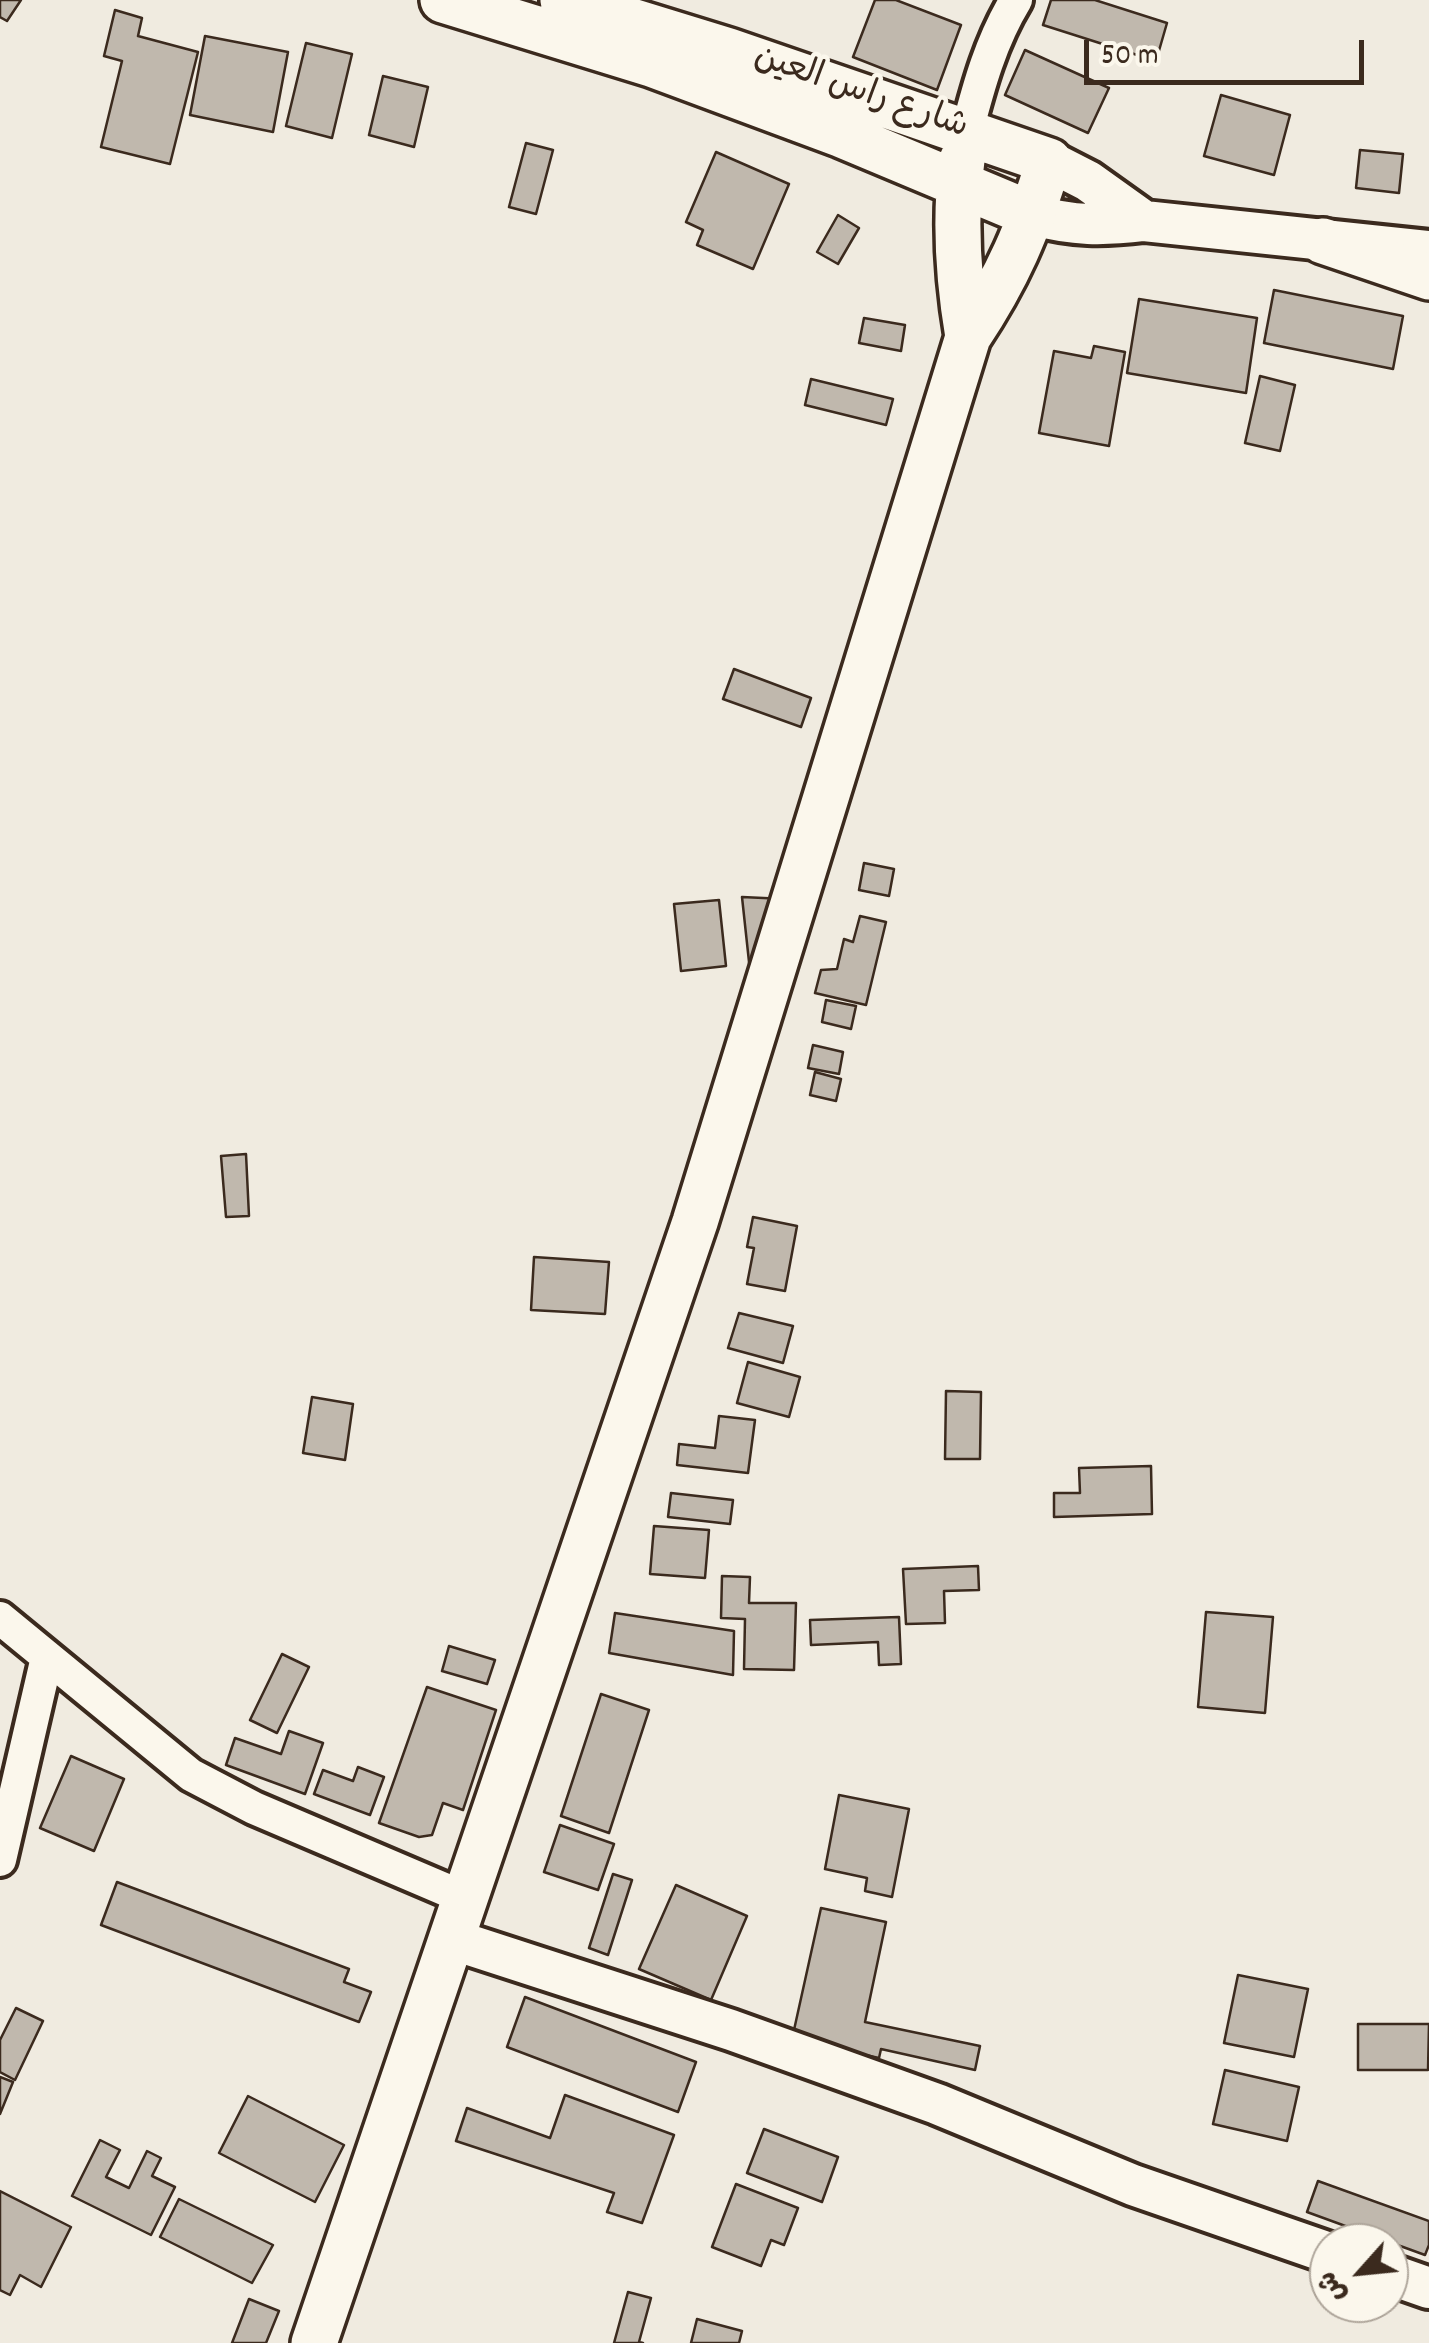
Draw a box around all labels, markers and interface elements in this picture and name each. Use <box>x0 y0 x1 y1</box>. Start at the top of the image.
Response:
scale bar <box>1089 20 1369 82</box>
text: 50 m <box>1101 36 1159 79</box>
street label: شارع راس العين <box>747 39 973 151</box>
north arrow <box>1309 2223 1409 2323</box>
text: ش <box>1309 2263 1359 2309</box>

